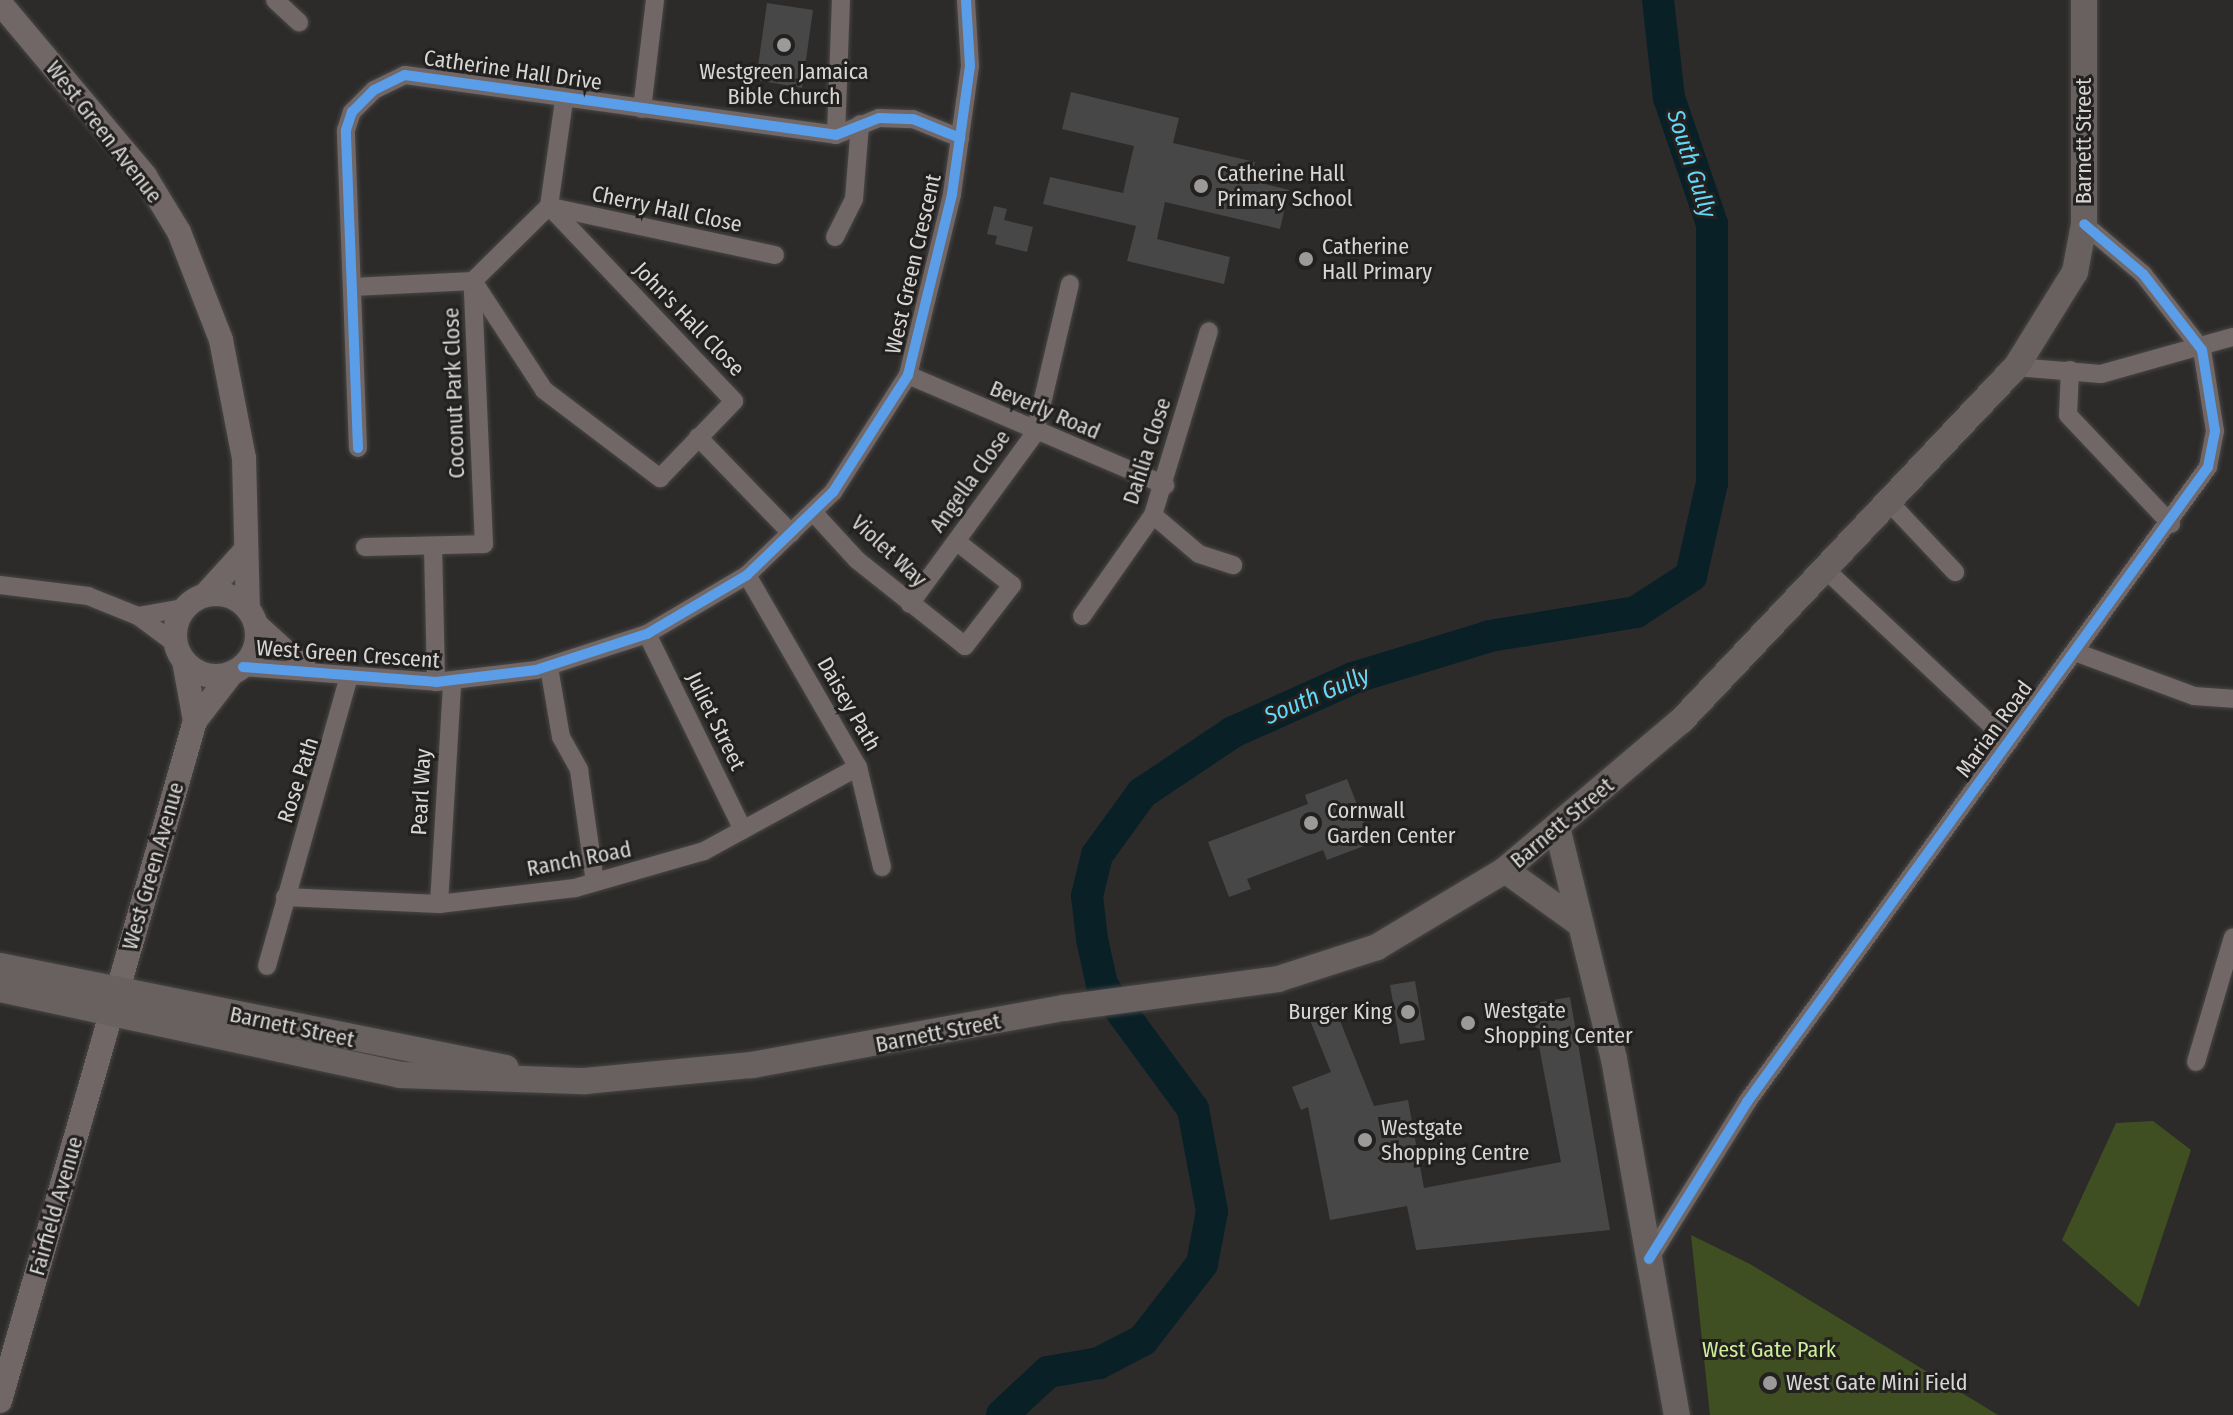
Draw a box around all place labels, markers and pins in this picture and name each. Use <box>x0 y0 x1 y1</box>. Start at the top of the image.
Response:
marker: Westgreen Jamaica Bible Church <box>775 36 793 54</box>
place label: Westgreen Jamaica Bible Church <box>699 58 869 110</box>
place label: Catherine Hall Primary School <box>1217 160 1353 212</box>
marker: Catherine Hall Primary School <box>1192 177 1210 195</box>
place label: Catherine Hall Primary <box>1322 233 1432 284</box>
marker: Catherine Hall Primary <box>1297 250 1315 268</box>
place label: Cornwall Garden Center <box>1327 797 1455 848</box>
marker: Cornwall Garden Center <box>1302 814 1320 832</box>
place label: Westgate Shopping Center <box>1484 997 1633 1048</box>
place label: Burger King <box>1288 999 1392 1025</box>
marker: Burger King <box>1399 1003 1417 1021</box>
marker: Westgate Shopping Center <box>1459 1014 1477 1032</box>
place label: Westgate Shopping Centre <box>1381 1114 1529 1166</box>
marker: Westgate Shopping Centre <box>1356 1131 1374 1149</box>
place label: West Gate Mini Field <box>1786 1370 1967 1396</box>
marker: West Gate Mini Field <box>1761 1374 1779 1392</box>

